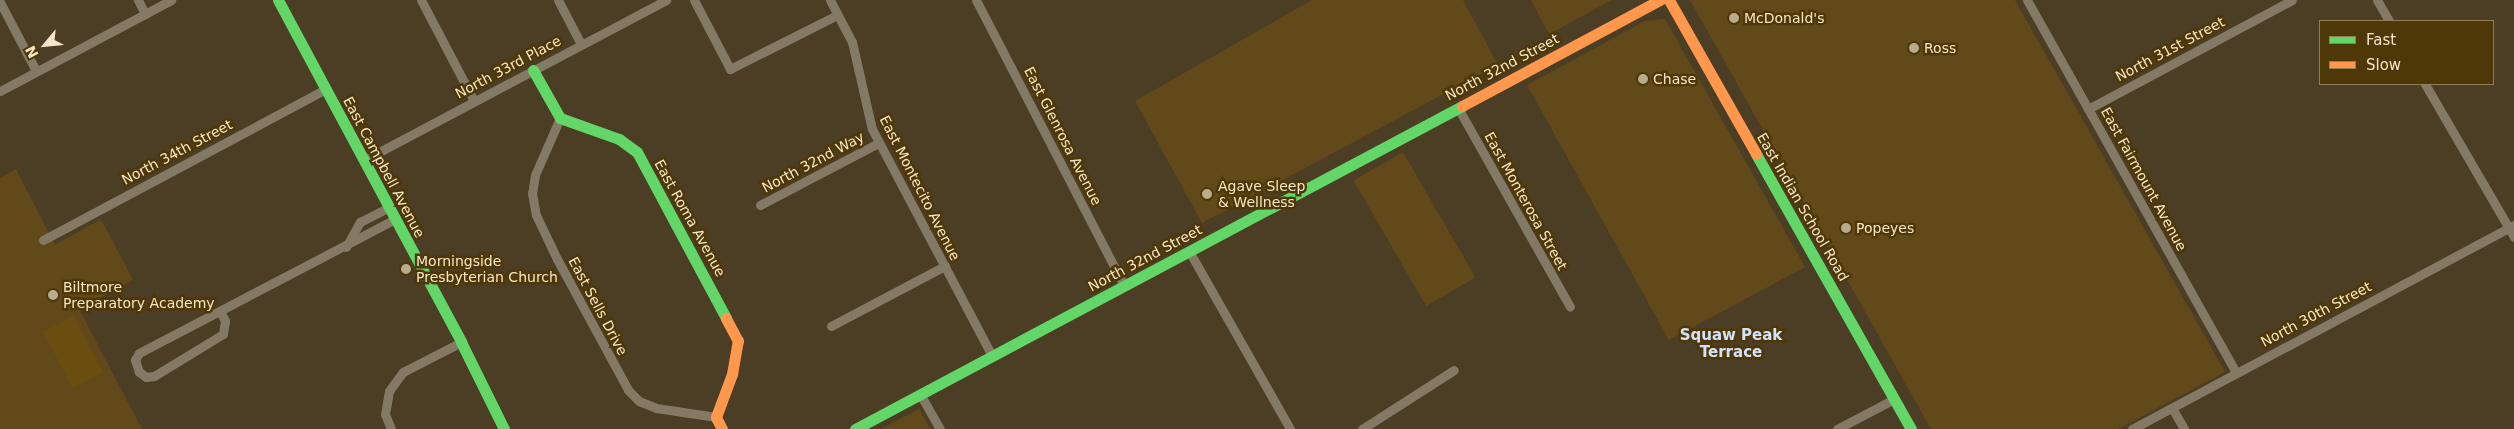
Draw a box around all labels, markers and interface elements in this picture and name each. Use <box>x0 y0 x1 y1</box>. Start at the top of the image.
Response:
place label: McDonald's <box>1744 10 1824 26</box>
marker: McDonald's <box>1728 12 1740 24</box>
street label: North 31st Street <box>2113 13 2227 85</box>
north arrow <box>20 20 70 70</box>
legend <box>2319 20 2494 85</box>
street label: North 32nd Street <box>1442 30 1562 104</box>
text: Fast <box>2366 31 2396 49</box>
street label: North 33rd Place <box>452 32 564 102</box>
place label: Ross <box>1924 40 1956 56</box>
marker: Ross <box>1908 42 1920 54</box>
text: N <box>22 43 42 61</box>
text: Slow <box>2366 56 2401 74</box>
street label: East Glenrosa Avenue <box>1021 64 1105 208</box>
place label: Chase <box>1653 71 1696 87</box>
marker: Chase <box>1637 73 1649 85</box>
street label: East Campbell Avenue <box>340 94 428 240</box>
street label: East Fairmount Avenue <box>2098 104 2190 254</box>
street label: East Montecito Avenue <box>876 113 964 263</box>
street label: North 34th Street <box>119 116 235 188</box>
street label: North 32nd Way <box>759 128 867 196</box>
street label: East Monterosa Street <box>1481 129 1571 273</box>
street label: East Indian School Road <box>1754 130 1852 284</box>
street label: East Roma Avenue <box>651 157 729 279</box>
place label: Agave Sleep & Wellness <box>1218 178 1305 210</box>
marker: Agave Sleep & Wellness <box>1200 187 1214 201</box>
place label: Popeyes <box>1856 220 1914 236</box>
street label: North 32nd Street <box>1085 221 1205 295</box>
marker: Popeyes <box>1840 222 1852 234</box>
place label: Morningside Presbyterian Church <box>416 253 558 286</box>
street label: East Sells Drive <box>565 254 631 358</box>
marker: Morningside Presbyterian Church <box>400 263 412 275</box>
street label: North 30th Street <box>2258 278 2374 350</box>
place label: Biltmore Preparatory Academy <box>63 279 215 312</box>
marker: Biltmore Preparatory Academy <box>47 289 59 301</box>
district label: Squaw Peak Terrace <box>1680 326 1782 361</box>

